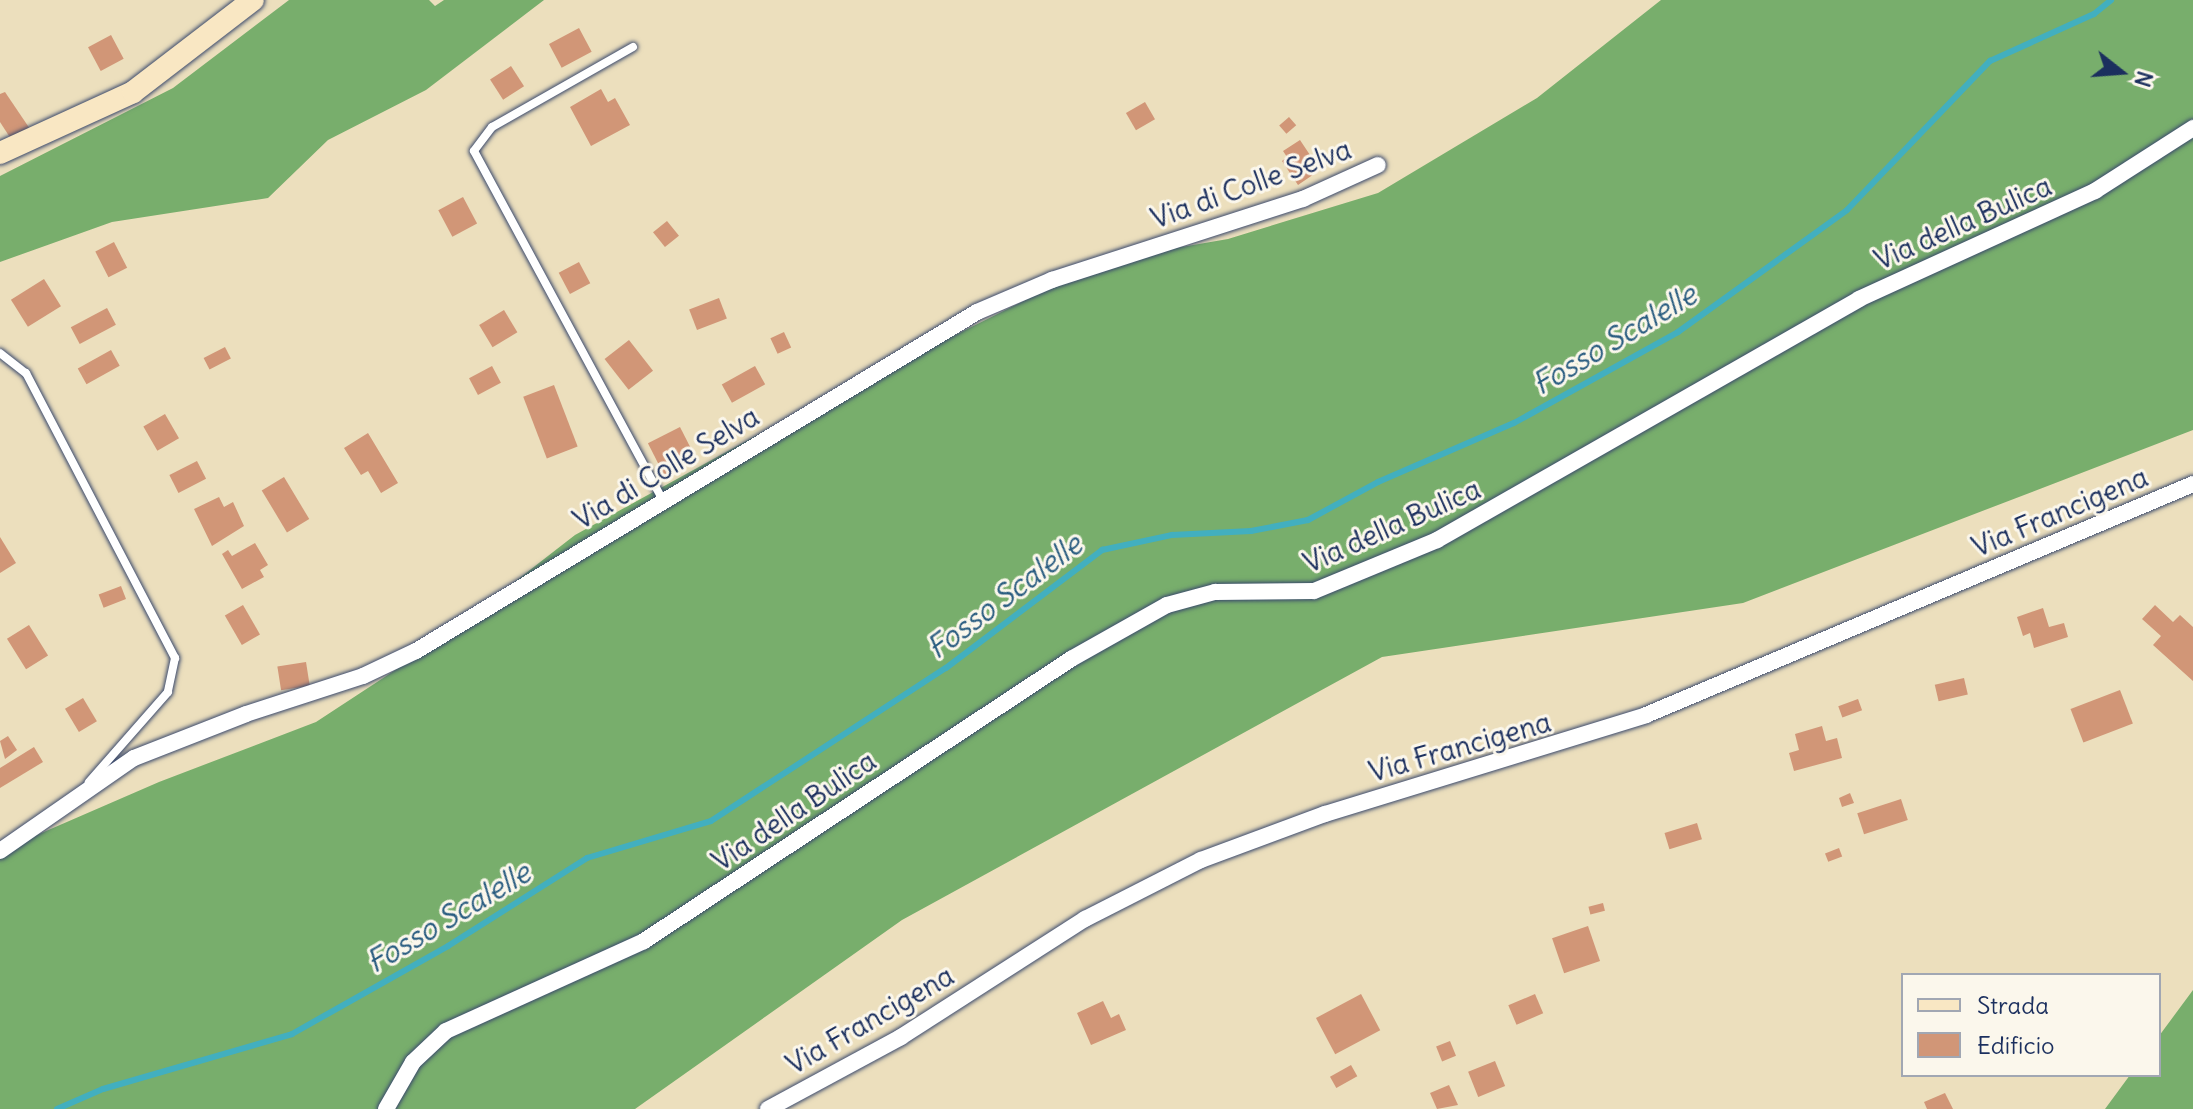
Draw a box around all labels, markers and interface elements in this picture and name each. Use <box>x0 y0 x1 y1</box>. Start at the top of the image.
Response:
north arrow <box>2081 32 2161 112</box>
text: N <box>2128 68 2160 90</box>
street label: Via di Colle Selva <box>1146 132 1356 236</box>
street label: Via della Bulica <box>1869 169 2057 277</box>
water label: Fosso Scalelle <box>1525 276 1703 402</box>
street label: Via di Colle Selva <box>567 399 765 537</box>
street label: Via Francigena <box>1967 460 2153 564</box>
street label: Via della Bulica <box>1298 472 1486 580</box>
water label: Fosso Scalelle <box>919 526 1089 666</box>
street label: Via Francigena <box>1365 705 1555 789</box>
street label: Via della Bulica <box>706 744 882 878</box>
water label: Fosso Scalelle <box>359 854 537 980</box>
street label: Via Francigena <box>780 958 960 1082</box>
legend <box>1901 973 2161 1077</box>
text: Strada <box>1977 990 2049 1020</box>
text: Edificio <box>1977 1030 2055 1060</box>

